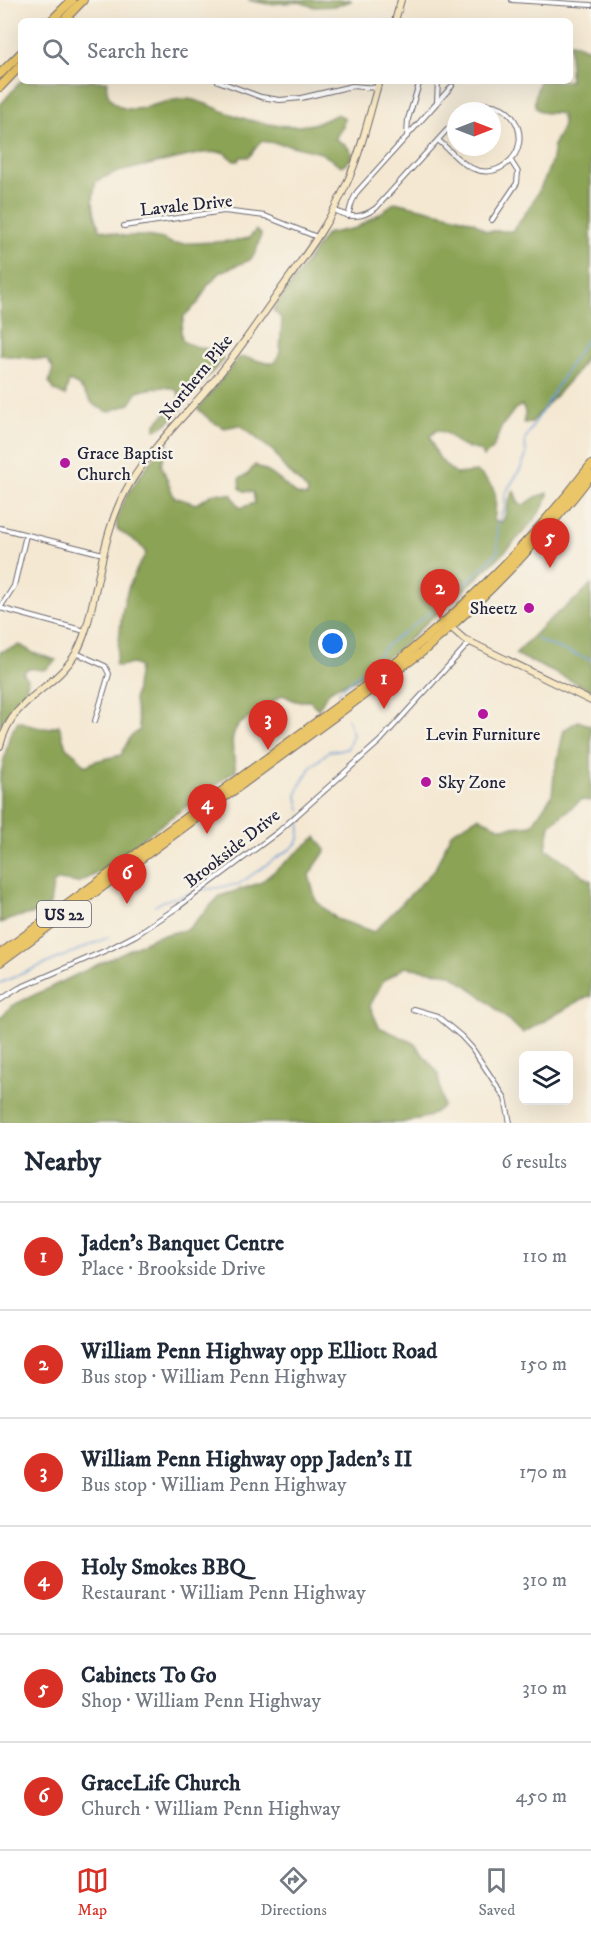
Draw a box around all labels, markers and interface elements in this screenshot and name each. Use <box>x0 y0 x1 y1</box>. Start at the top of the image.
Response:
search box <box>18 18 573 84</box>
icon: search <box>39 35 72 68</box>
text: Search here <box>87 38 189 65</box>
north arrow <box>447 102 501 156</box>
street label: Lavale Drive <box>139 190 233 222</box>
street label: Northern Pike <box>156 330 238 425</box>
place label: Grace Baptist Church <box>77 443 173 486</box>
marker: Grace Baptist Church <box>58 456 72 470</box>
pin: 5 <box>530 518 570 568</box>
pin: 2 <box>420 570 460 619</box>
place label: Sheetz <box>470 598 517 620</box>
marker: Sheetz <box>522 601 536 615</box>
your location <box>318 629 347 658</box>
pin: 1 <box>364 660 404 709</box>
pin: 3 <box>248 700 288 750</box>
marker: Levin Furniture <box>476 707 490 721</box>
place label: Levin Furniture <box>426 724 540 746</box>
place label: Sky Zone <box>438 772 506 794</box>
marker: Sky Zone <box>419 775 433 789</box>
pin: 4 <box>188 784 226 834</box>
street label: Brookside Drive <box>180 805 285 893</box>
pin: 6 <box>108 854 146 904</box>
road number: US 22 <box>37 901 91 927</box>
map controls <box>519 1051 573 1105</box>
button: layers <box>519 1051 573 1105</box>
text: Nearby <box>24 1146 101 1179</box>
text: 6 results <box>501 1150 567 1175</box>
text: Jaden's Banquet Centre <box>81 1230 284 1257</box>
text: 1 <box>40 1244 47 1269</box>
text: 110 m <box>522 1244 567 1269</box>
text: Place · Brookside Drive <box>81 1257 266 1282</box>
text: William Penn Highway opp Elliott Road <box>81 1338 437 1365</box>
text: 2 <box>39 1352 48 1377</box>
text: 150 m <box>520 1352 567 1377</box>
text: Bus stop · William Penn Highway <box>81 1365 346 1390</box>
text: William Penn Highway opp Jaden's II <box>81 1446 412 1473</box>
text: 3 <box>40 1460 47 1485</box>
text: 170 m <box>519 1460 567 1485</box>
text: Bus stop · William Penn Highway <box>81 1473 346 1498</box>
text: Holy Smokes BBQ <box>81 1554 246 1581</box>
text: 4 <box>38 1568 49 1593</box>
text: 310 m <box>522 1568 567 1593</box>
text: Restaurant · William Penn Highway <box>81 1581 366 1606</box>
text: Cabinets To Go <box>81 1662 216 1689</box>
text: 5 <box>39 1676 48 1701</box>
text: 310 m <box>522 1676 567 1701</box>
text: Shop · William Penn Highway <box>81 1689 321 1714</box>
text: GraceLife Church <box>81 1770 241 1797</box>
text: 6 <box>38 1784 49 1809</box>
text: 450 m <box>516 1784 567 1809</box>
text: Church · William Penn Highway <box>81 1797 340 1822</box>
tab: Map <box>76 1864 109 1920</box>
tab: Directions <box>260 1864 327 1920</box>
tab: Saved <box>478 1864 515 1920</box>

